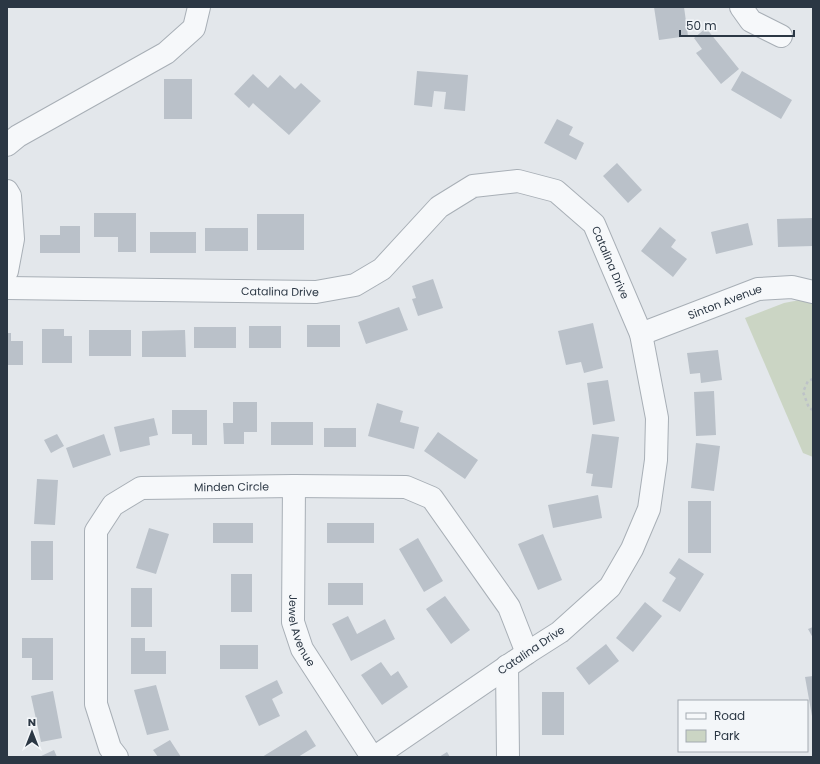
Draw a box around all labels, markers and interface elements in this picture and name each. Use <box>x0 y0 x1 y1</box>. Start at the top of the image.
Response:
scale bar <box>680 12 794 38</box>
text: 50 m <box>686 17 717 34</box>
street label: Catalina Drive <box>588 224 633 302</box>
street label: Sinton Avenue <box>685 281 763 323</box>
street label: Catalina Drive <box>241 283 319 300</box>
street label: Minden Circle <box>194 478 269 495</box>
street label: Jewel Avenue <box>285 594 319 670</box>
street label: Catalina Drive <box>494 622 568 678</box>
legend <box>678 700 808 752</box>
text: Road <box>714 707 745 724</box>
north arrow <box>12 712 52 752</box>
text: N <box>28 714 36 730</box>
text: Park <box>714 727 741 744</box>

